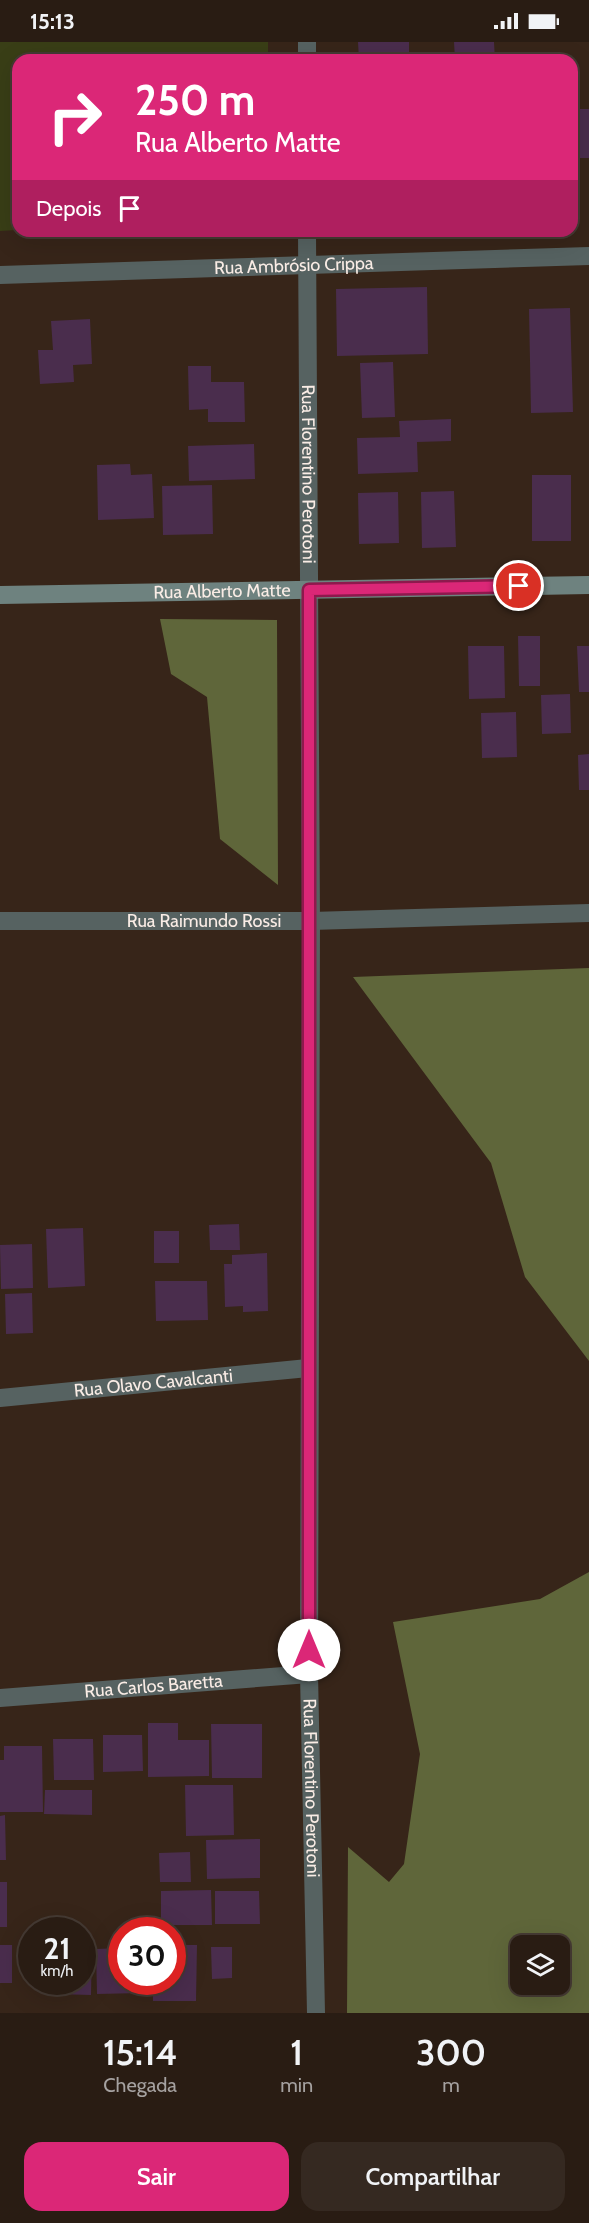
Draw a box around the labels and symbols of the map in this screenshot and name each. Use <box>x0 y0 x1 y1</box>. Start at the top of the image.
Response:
street label: Rua Ambrósio Crippa <box>214 252 374 279</box>
street label: Rua Florentino Perotoni <box>297 384 320 564</box>
pin <box>493 560 544 611</box>
street label: Rua Alberto Matte <box>153 579 291 603</box>
street label: Rua Raimundo Rossi <box>127 910 281 932</box>
street label: Rua Olavo Cavalcanti <box>73 1364 234 1402</box>
position arrow <box>277 1618 341 1682</box>
street label: Rua Carlos Baretta <box>84 1670 224 1702</box>
street label: Rua Florentino Perotoni <box>299 1698 324 1878</box>
speed limit sign: 30 <box>108 1917 186 1995</box>

